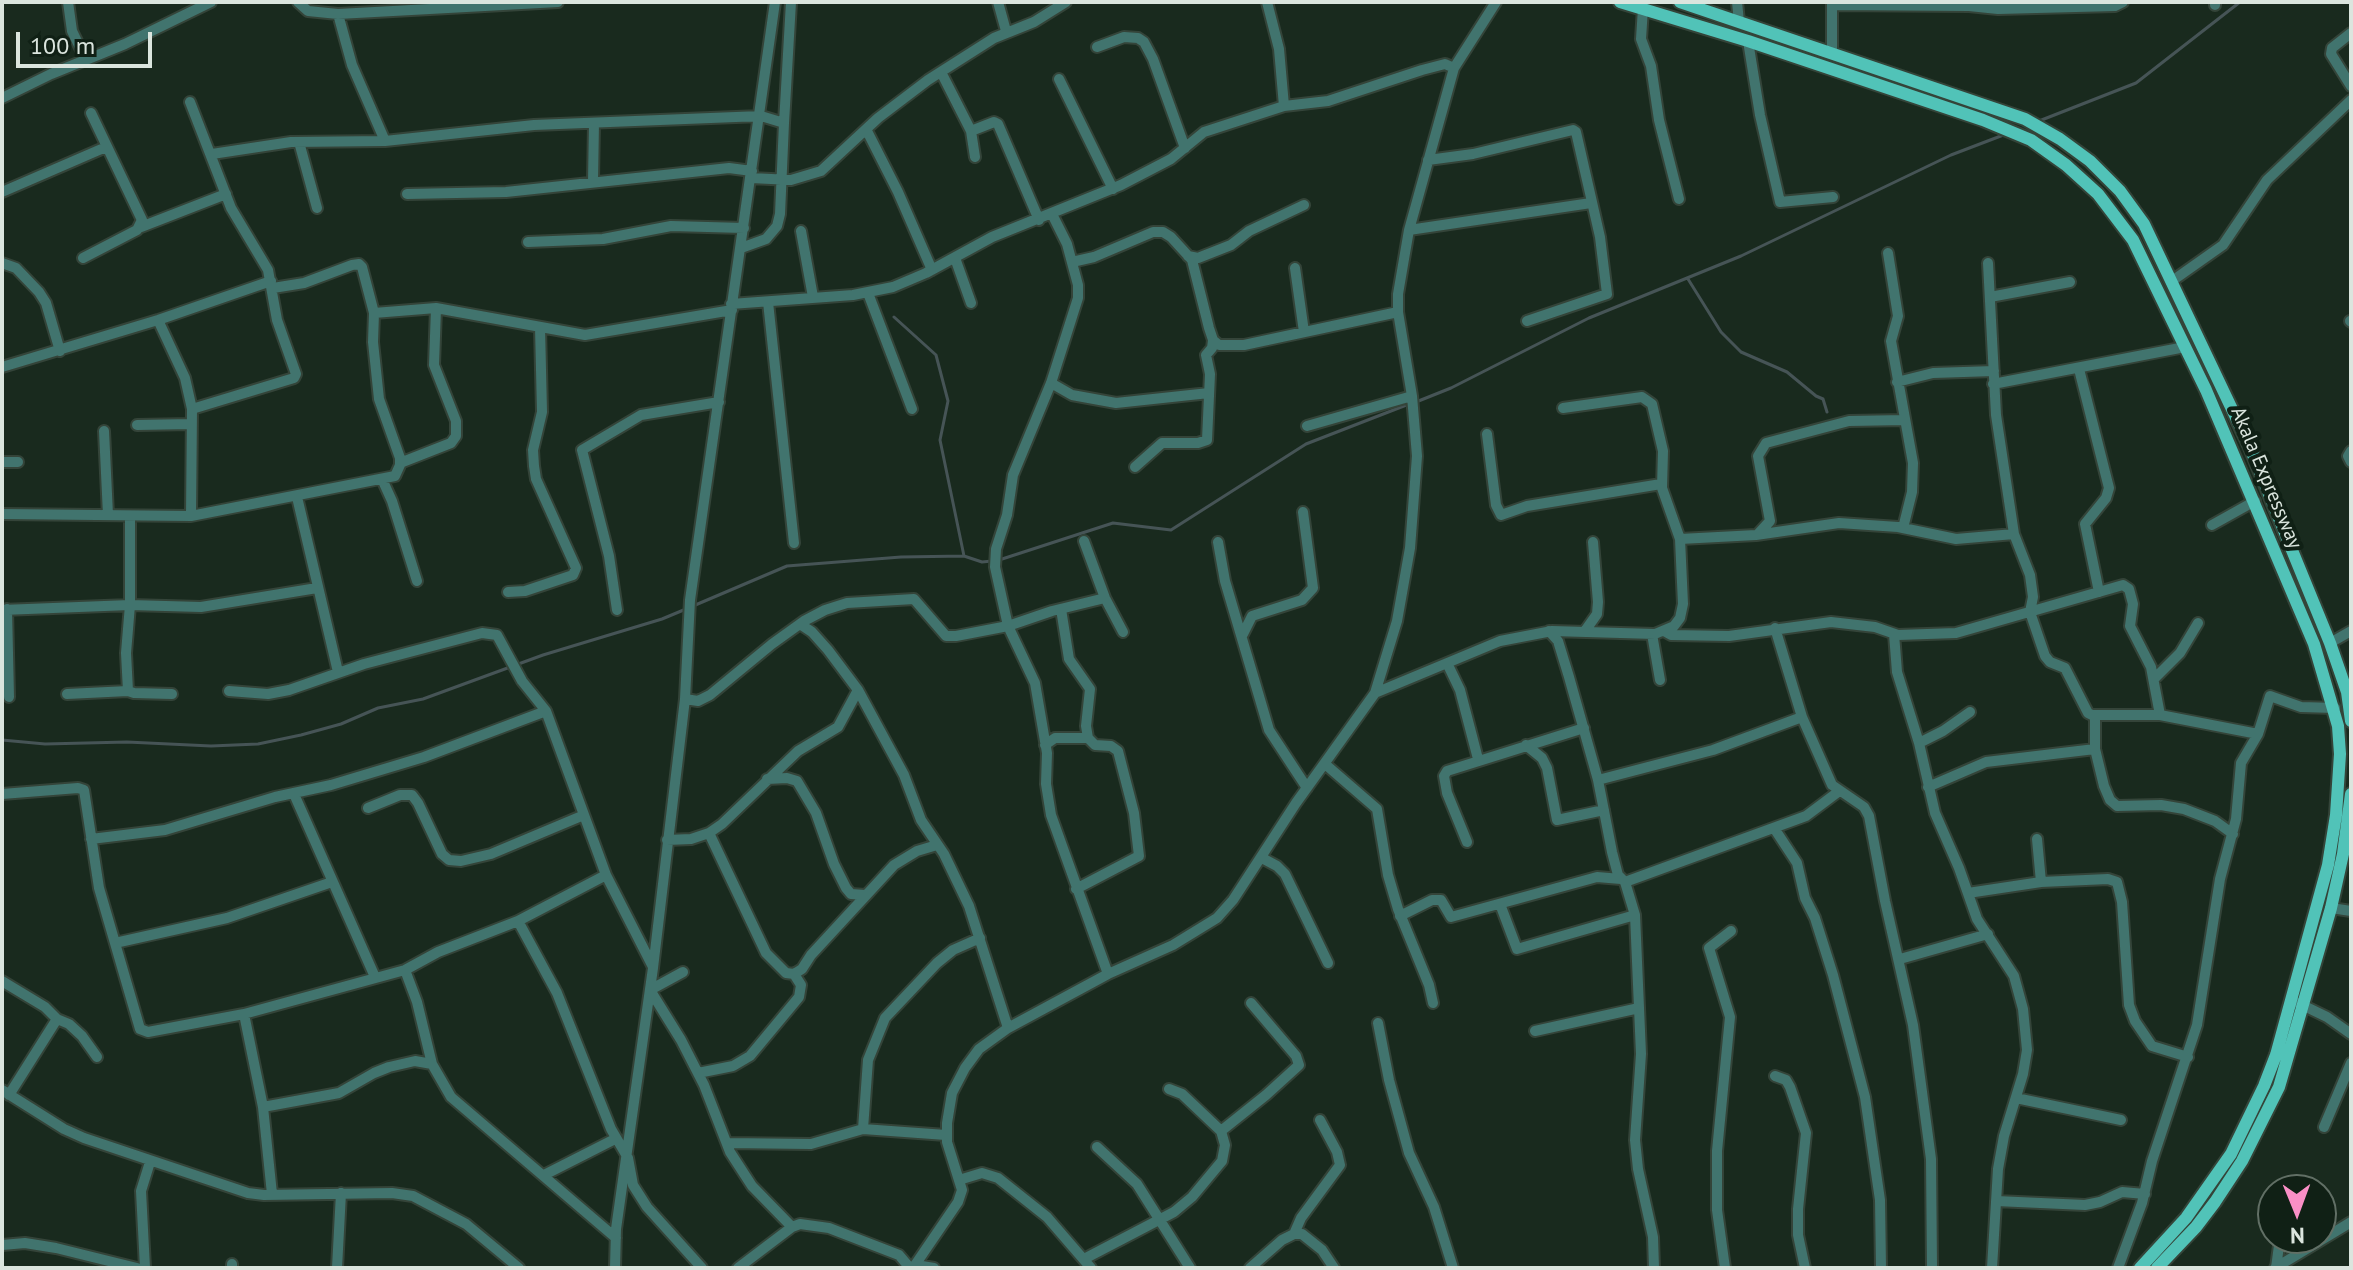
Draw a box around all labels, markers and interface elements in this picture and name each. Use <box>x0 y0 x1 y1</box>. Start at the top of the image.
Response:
scale bar <box>20 16 156 66</box>
text: 100 m <box>30 30 95 61</box>
street label: Akala Expressway <box>2225 403 2307 553</box>
north arrow <box>2257 1174 2337 1254</box>
text: N <box>2290 1222 2305 1250</box>

